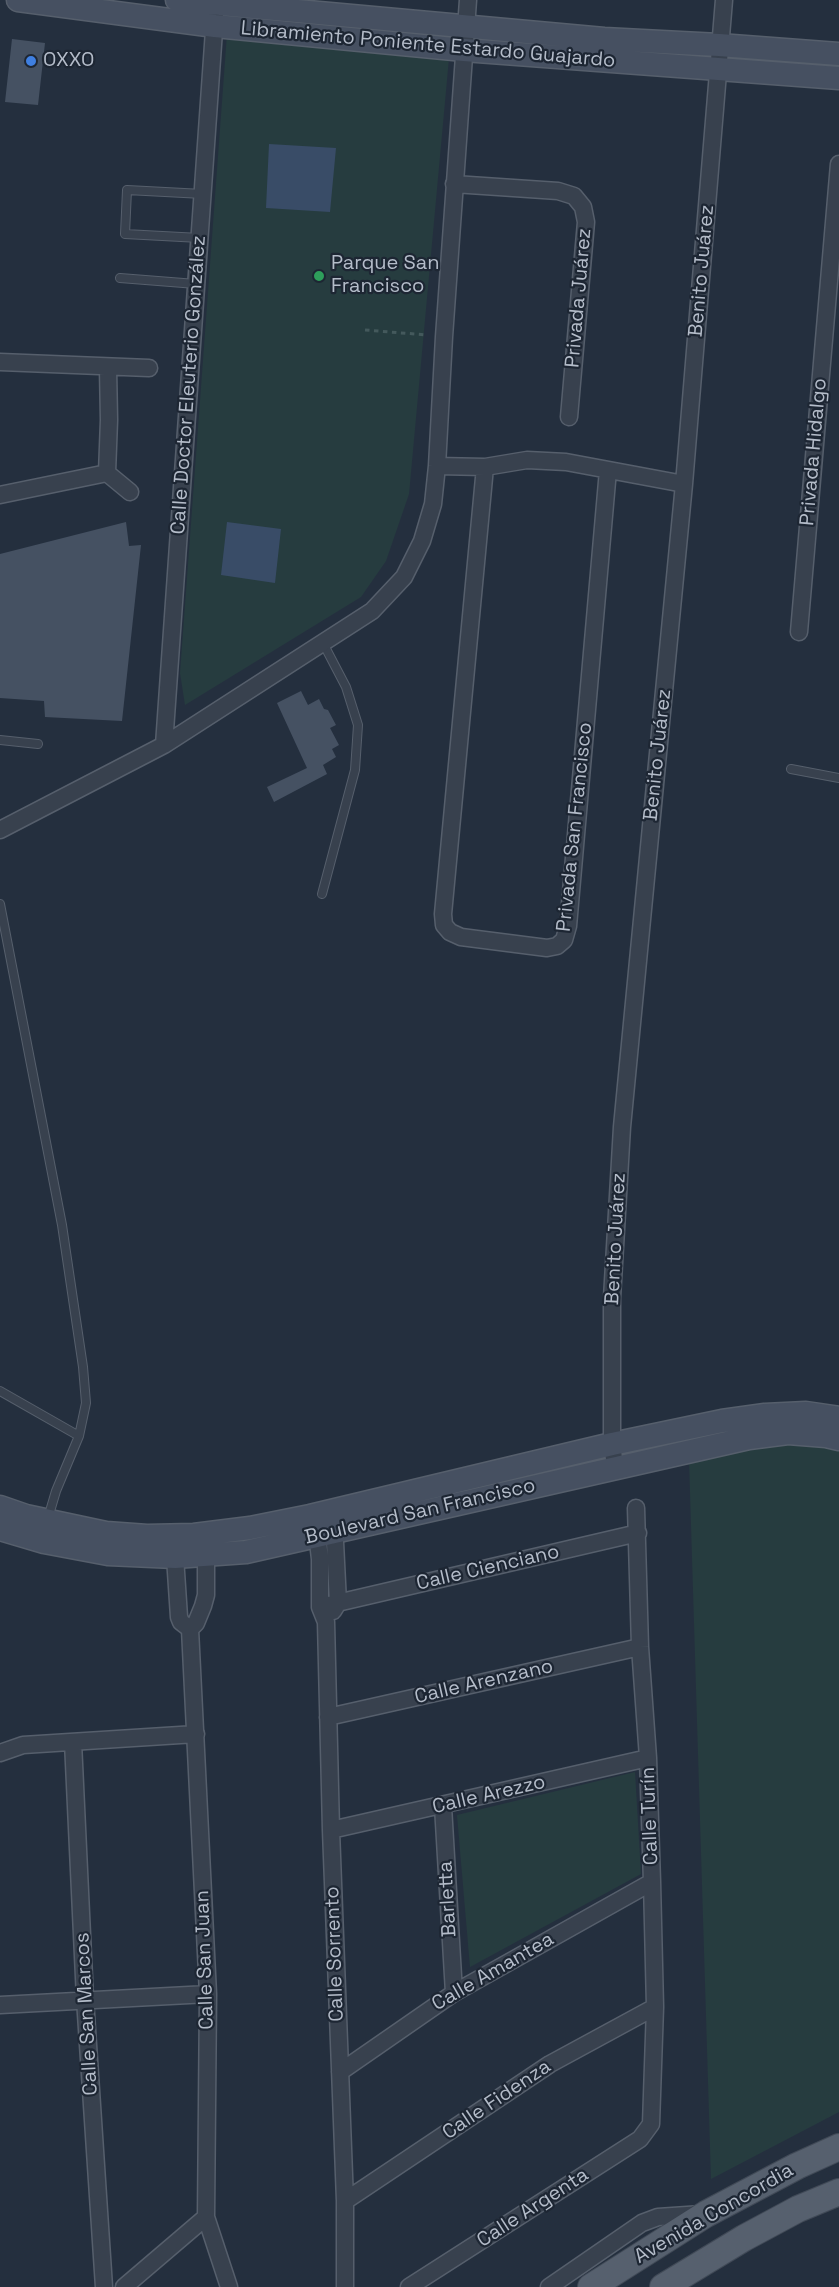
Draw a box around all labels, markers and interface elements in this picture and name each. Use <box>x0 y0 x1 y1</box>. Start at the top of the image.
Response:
street label: Libramiento Poniente Estardo Guajardo <box>240 17 616 73</box>
place label: OXXO <box>43 49 94 73</box>
marker: OXXO <box>24 54 38 68</box>
street label: Benito Juárez <box>684 204 720 338</box>
street label: Privada Juárez <box>561 227 597 369</box>
street label: Calle Doctor Eleuterio González <box>167 235 211 535</box>
place label: Parque San Francisco <box>331 252 440 299</box>
marker: Parque San Francisco <box>312 269 326 283</box>
street label: Privada Hidalgo <box>796 377 832 527</box>
street label: Benito Juárez <box>639 688 677 822</box>
street label: Privada San Francisco <box>552 721 598 933</box>
street label: Benito Juárez <box>601 1172 631 1306</box>
street label: Boulevard San Francisco <box>302 1474 538 1550</box>
street label: Calle Cienciano <box>414 1540 562 1596</box>
street label: Calle Arenzano <box>412 1654 556 1710</box>
street label: Calle Turín <box>636 1766 664 1866</box>
street label: Calle Arezzo <box>430 1770 548 1820</box>
street label: Barletta <box>434 1860 462 1938</box>
street label: Calle Sorrento <box>321 1886 349 2022</box>
street label: Calle San Juan <box>191 1890 219 2030</box>
street label: Calle Amantea <box>428 1927 558 2017</box>
street label: Calle San Marcos <box>71 1932 103 2096</box>
street label: Calle Fidenza <box>438 2055 556 2145</box>
street label: Avenida Concordia <box>630 2159 798 2269</box>
street label: Calle Argenta <box>473 2163 593 2253</box>

